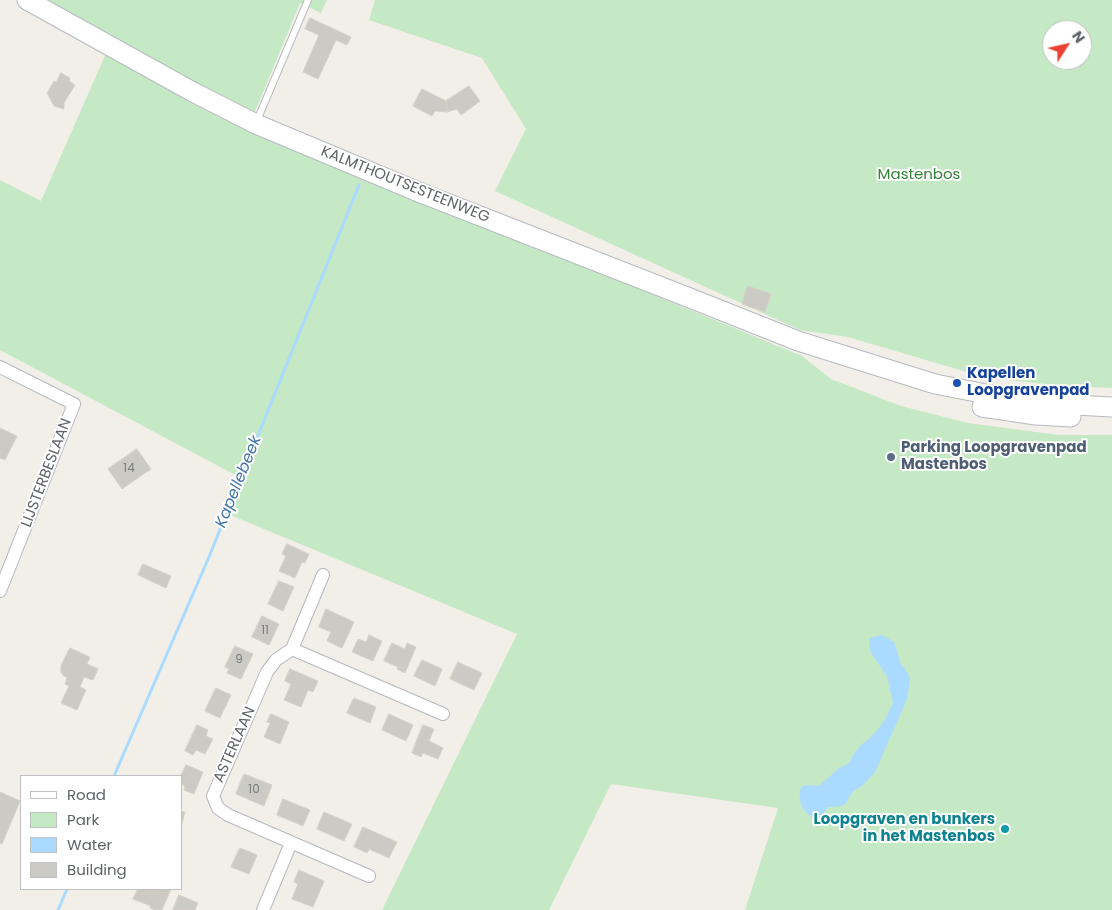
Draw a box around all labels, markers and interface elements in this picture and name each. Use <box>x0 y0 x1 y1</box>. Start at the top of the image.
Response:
north arrow <box>1042 20 1092 70</box>
text: N <box>1067 27 1090 47</box>
street label: KALMTHOUTSESTEENWEG <box>318 143 492 227</box>
park label: Mastenbos <box>878 166 960 184</box>
place label: Kapellen Loopgravenpad <box>967 365 1090 400</box>
marker: Kapellen Loopgravenpad <box>951 377 963 389</box>
street label: LIJSTERBESLAAN <box>18 416 76 530</box>
water label: Kapellebeek <box>212 433 266 531</box>
place label: Parking Loopgravenpad Mastenbos <box>901 439 1087 474</box>
marker: Parking Loopgravenpad Mastenbos <box>885 451 897 463</box>
house number: 14 <box>123 462 135 476</box>
house number: 11 <box>261 624 269 638</box>
house number: 9 <box>235 653 243 667</box>
street label: ASTERLAAN <box>210 704 260 786</box>
legend <box>20 775 182 890</box>
house number: 10 <box>248 783 260 797</box>
text: Road <box>67 784 106 805</box>
text: Park <box>67 809 99 830</box>
place label: Loopgraven en bunkers in het Mastenbos <box>814 811 995 846</box>
marker: Loopgraven en bunkers in het Mastenbos <box>999 823 1011 835</box>
text: Water <box>67 834 112 855</box>
text: Building <box>67 859 127 880</box>

